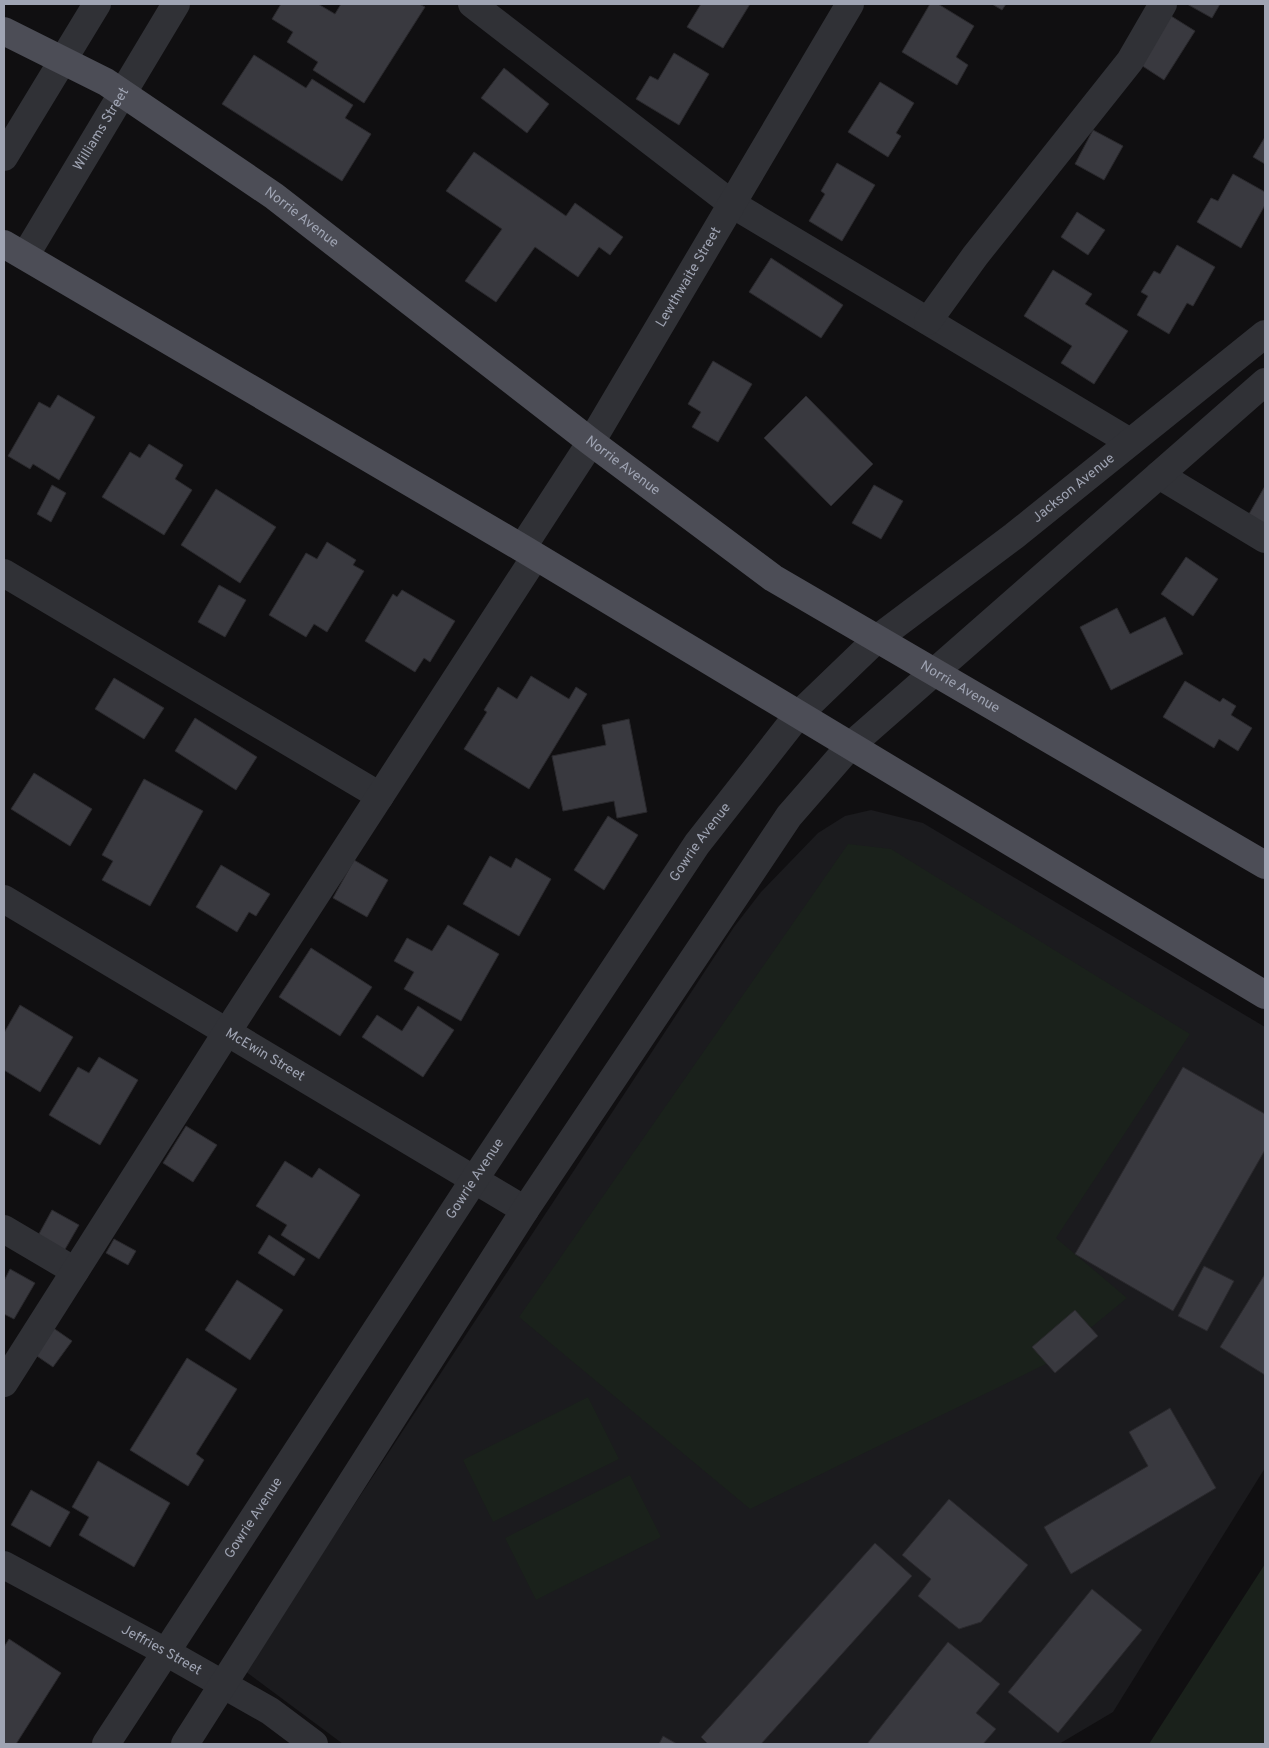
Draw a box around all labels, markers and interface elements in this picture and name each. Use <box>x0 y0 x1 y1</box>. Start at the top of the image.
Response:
street label: Williams Street <box>70 84 133 174</box>
street label: Norrie Avenue <box>261 184 342 251</box>
street label: Lewthwaite Street <box>652 224 725 330</box>
street label: Norrie Avenue <box>582 432 664 499</box>
street label: Jackson Avenue <box>1029 450 1118 526</box>
street label: Norrie Avenue <box>917 657 1003 717</box>
street label: Gowrie Avenue <box>666 799 735 885</box>
street label: McEwin Street <box>222 1024 308 1085</box>
street label: Gowrie Avenue <box>442 1135 508 1222</box>
street label: Gowrie Avenue <box>221 1474 286 1562</box>
street label: Jeffries Street <box>118 1621 205 1679</box>

